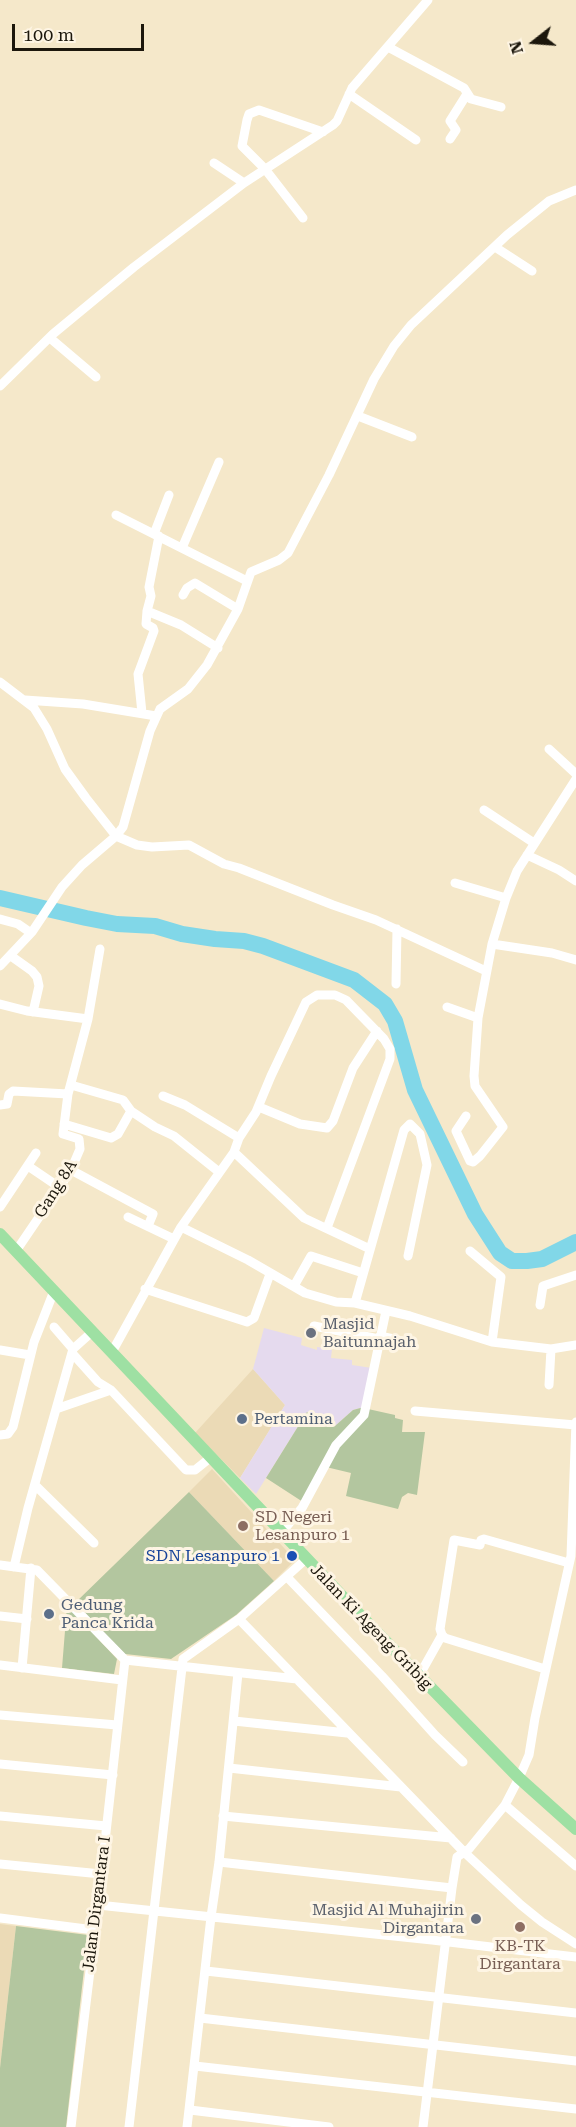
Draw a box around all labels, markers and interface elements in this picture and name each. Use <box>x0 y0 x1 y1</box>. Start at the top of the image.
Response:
scale bar <box>15 12 147 50</box>
north arrow <box>504 12 564 72</box>
text: 100 m <box>23 24 74 45</box>
text: N <box>505 39 527 56</box>
street label: Gang 8A <box>31 1156 81 1222</box>
place label: Masjid Baitunnajah <box>323 1314 416 1352</box>
marker: Masjid Baitunnajah <box>304 1326 318 1340</box>
place label: Pertamina <box>254 1409 333 1429</box>
marker: Pertamina <box>235 1412 249 1426</box>
place label: SD Negeri Lesanpuro 1 <box>255 1507 350 1545</box>
marker: SD Negeri Lesanpuro 1 <box>236 1519 250 1533</box>
place label: SDN Lesanpuro 1 <box>146 1546 280 1566</box>
marker: SDN Lesanpuro 1 <box>285 1549 299 1563</box>
street label: Jalan Ki Ageng Gribig <box>306 1560 436 1694</box>
place label: Gedung Panca Krida <box>61 1595 154 1633</box>
marker: Gedung Panca Krida <box>42 1607 56 1621</box>
street label: Jalan Dirgantara I <box>79 1835 115 1973</box>
place label: Masjid Al Muhajirin Dirgantara <box>312 1900 464 1938</box>
marker: Masjid Al Muhajirin Dirgantara <box>469 1912 483 1926</box>
marker: KB-TK Dirgantara <box>513 1920 527 1934</box>
place label: KB-TK Dirgantara <box>479 1936 561 1974</box>

